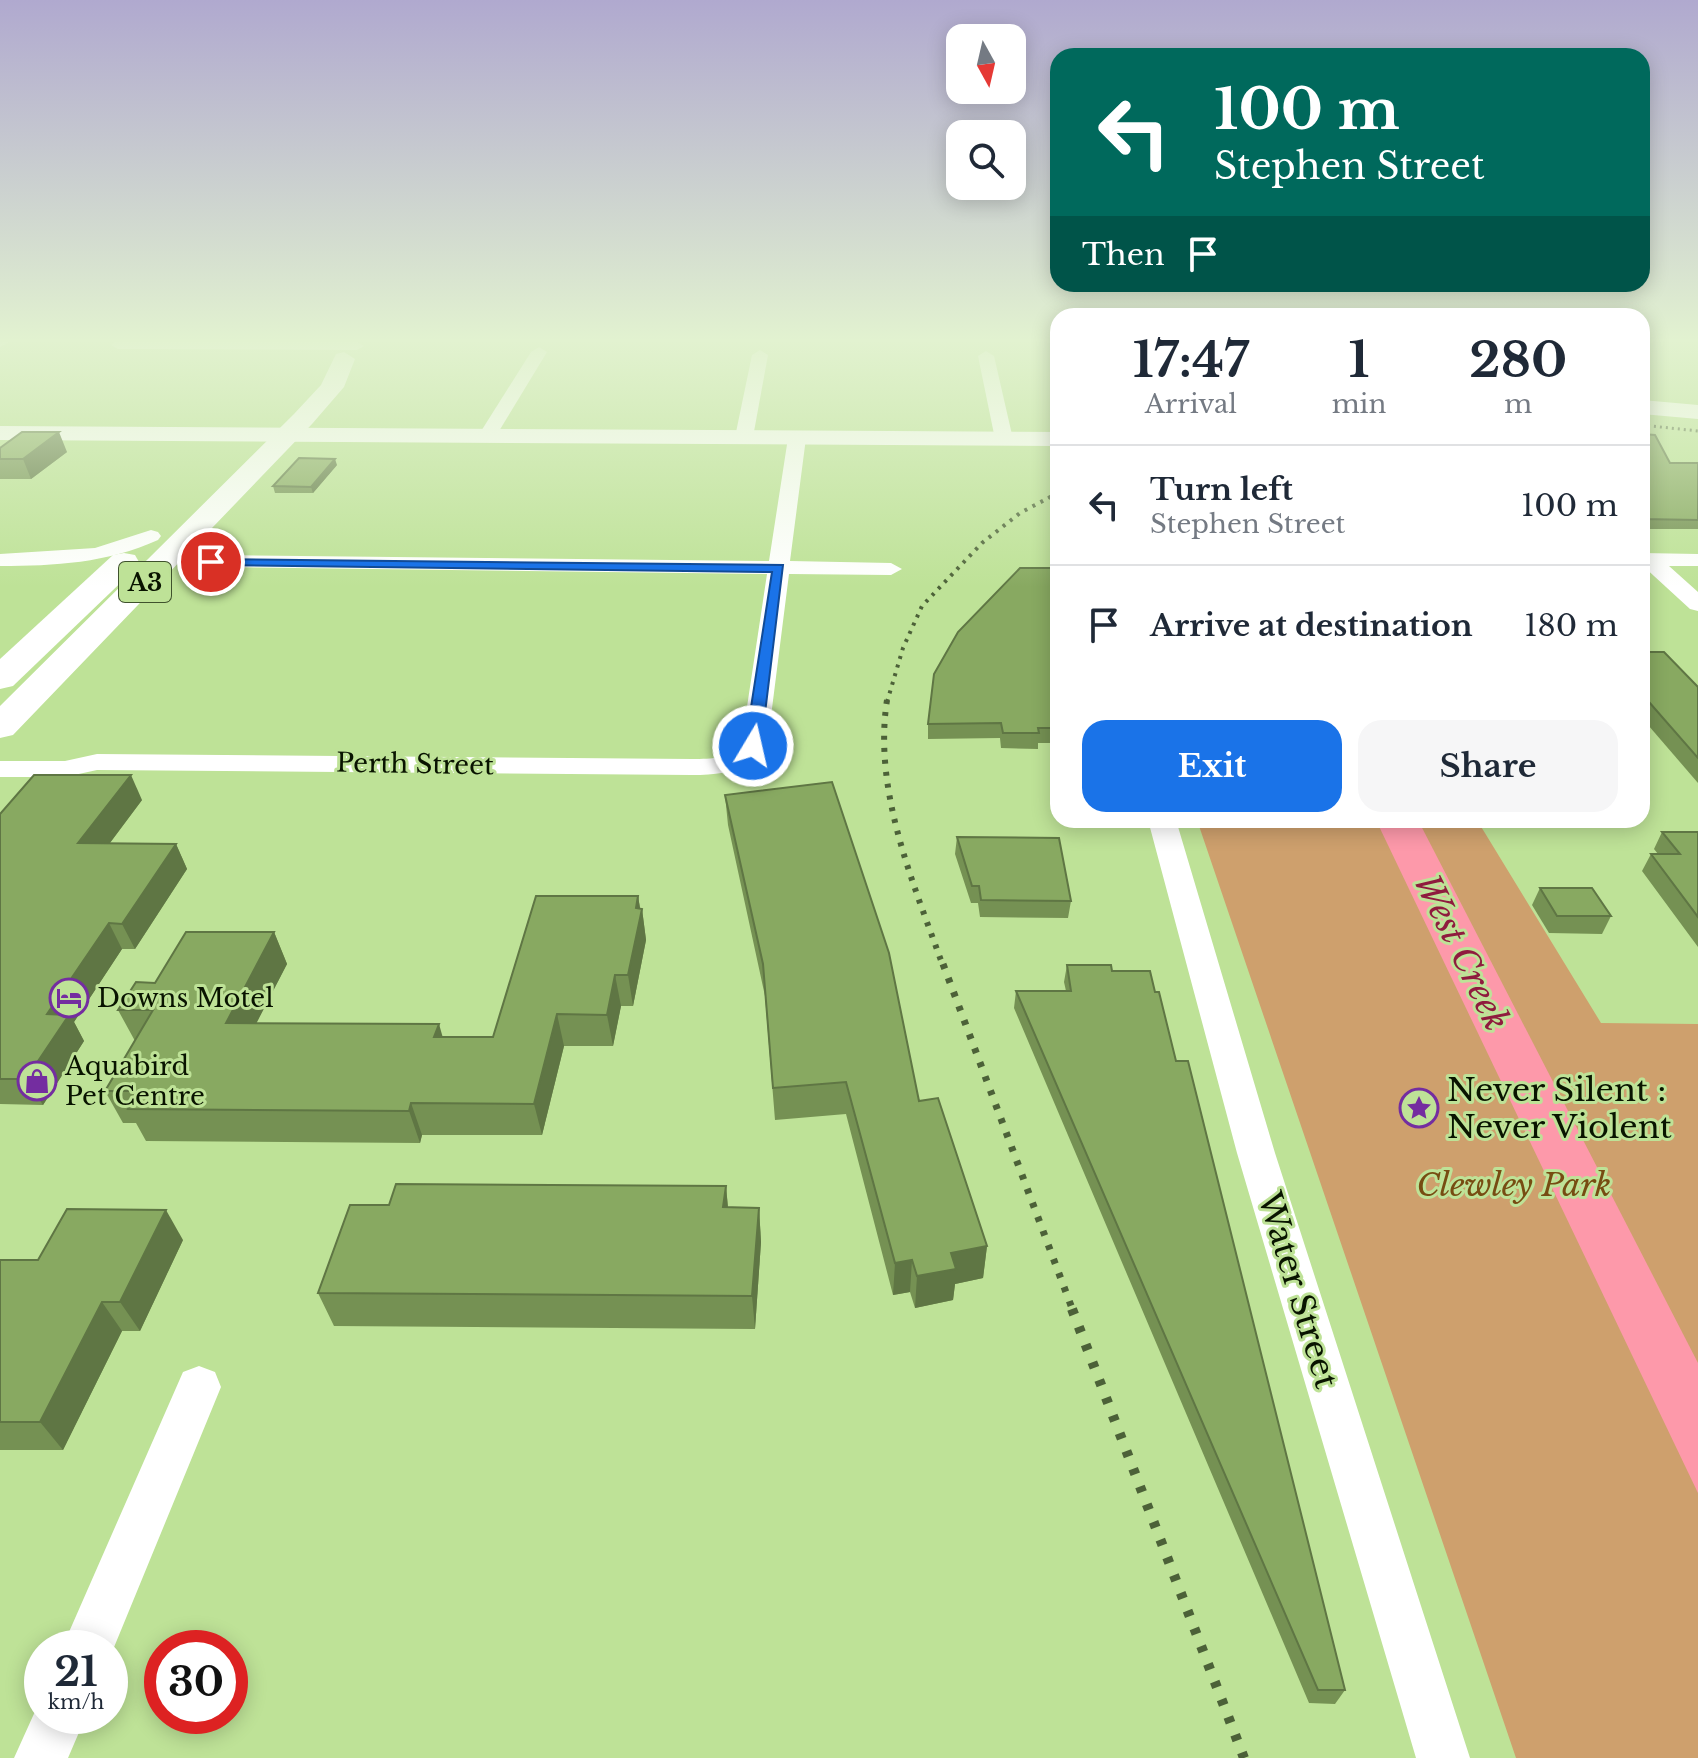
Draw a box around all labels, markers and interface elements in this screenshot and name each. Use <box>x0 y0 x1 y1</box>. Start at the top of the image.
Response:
north arrow <box>946 24 1026 104</box>
map controls <box>946 24 1026 200</box>
text: 100 m <box>1214 75 1400 144</box>
icon: left <box>1082 80 1186 184</box>
button: search <box>946 120 1026 200</box>
text: Stephen Street <box>1214 144 1485 189</box>
icon: arrive <box>1181 232 1225 276</box>
text: Then <box>1082 236 1165 273</box>
text: 17:47 <box>1133 330 1249 390</box>
text: 1 <box>1349 330 1369 390</box>
text: 280 <box>1469 330 1567 390</box>
text: Arrival <box>1145 388 1237 420</box>
text: min <box>1332 388 1386 420</box>
text: m <box>1504 388 1532 420</box>
text: Turn left <box>1150 471 1293 508</box>
icon: left <box>1082 483 1126 527</box>
text: 100 m <box>1521 487 1618 524</box>
text: Stephen Street <box>1150 508 1345 540</box>
pin <box>177 528 245 596</box>
icon: arrive <box>189 540 233 584</box>
road number: A3 <box>119 562 171 602</box>
icon: arrive <box>1082 603 1126 647</box>
text: Arrive at destination <box>1150 607 1473 644</box>
text: 180 m <box>1524 607 1618 644</box>
position arrow <box>711 704 795 788</box>
button: Exit <box>1082 720 1342 812</box>
button: Share <box>1358 720 1618 812</box>
street label: Perth Street <box>336 747 494 781</box>
water label: West Creek <box>1406 867 1518 1037</box>
hotel icon: Downs Motel <box>48 977 90 1019</box>
place label: Downs Motel <box>97 982 274 1014</box>
place label: Aquabird Pet Centre <box>64 1050 205 1112</box>
shop icon: Aquabird Pet Centre <box>16 1060 58 1102</box>
place label: Never Silent : Never Violent <box>1447 1070 1672 1147</box>
place icon: Never Silent : Never Violent <box>1398 1087 1440 1129</box>
park label: Clewley Park <box>1417 1165 1611 1205</box>
street label: Water Street <box>1249 1186 1347 1393</box>
speed limit sign: 30 <box>144 1630 248 1734</box>
text: 21 <box>54 1647 98 1697</box>
text: km/h <box>48 1690 104 1714</box>

